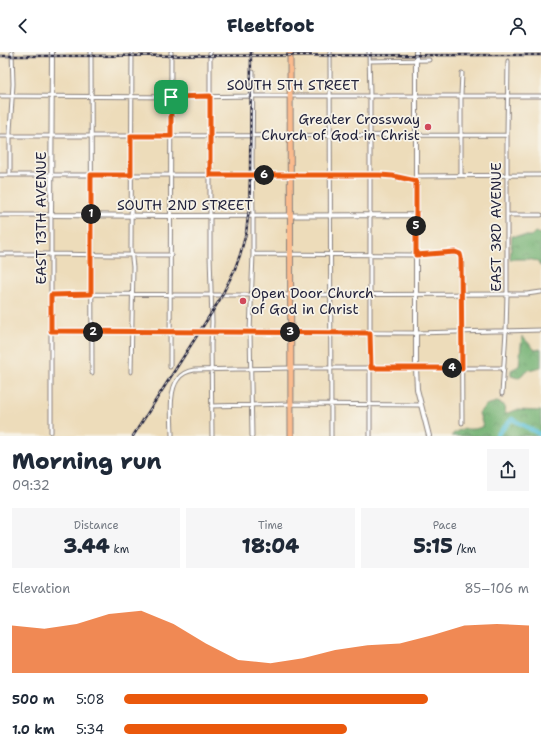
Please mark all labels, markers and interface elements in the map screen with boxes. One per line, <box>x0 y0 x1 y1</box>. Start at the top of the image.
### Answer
text: Fleetfoot <box>227 14 314 38</box>
icon: back <box>12 15 34 37</box>
icon: person <box>507 15 529 37</box>
street label: SOUTH 5TH STREET <box>227 76 360 94</box>
pin <box>154 80 188 114</box>
icon: arrive <box>160 86 182 108</box>
place label: Greater Crossway Church of God in Christ <box>261 110 420 144</box>
marker: Greater Crossway Church of God in Christ <box>423 122 433 132</box>
street label: EAST 13TH AVENUE <box>32 151 50 285</box>
street label: EAST 3RD AVENUE <box>487 162 505 292</box>
pin: 6 <box>254 165 274 185</box>
text: 6 <box>260 167 268 182</box>
street label: SOUTH 2ND STREET <box>117 196 253 214</box>
pin: 1 <box>81 204 101 224</box>
text: 1 <box>88 206 94 221</box>
pin: 5 <box>406 216 426 236</box>
text: 5 <box>413 218 419 233</box>
place label: Open Door Church of God in Christ <box>251 284 374 318</box>
marker: Open Door Church of God in Christ <box>238 296 248 306</box>
pin: 2 <box>83 322 103 342</box>
pin: 3 <box>280 322 300 342</box>
text: 2 <box>89 324 97 339</box>
text: 3 <box>286 324 294 339</box>
pin: 4 <box>442 358 462 378</box>
text: 4 <box>448 360 456 375</box>
text: Morning run <box>12 447 162 476</box>
button: share <box>487 449 529 491</box>
text: 09:32 <box>12 477 50 494</box>
text: Distance <box>74 518 119 533</box>
text: Time <box>258 518 283 533</box>
text: Pace <box>433 518 457 533</box>
text: 3.44 <box>63 533 110 559</box>
text: 18:04 <box>242 533 299 559</box>
text: 5:15 <box>413 533 453 559</box>
text: km <box>110 542 129 557</box>
text: /km <box>453 542 476 557</box>
text: Elevation <box>12 580 70 597</box>
text: 85–106 m <box>464 580 529 597</box>
text: 500 m <box>12 691 55 708</box>
text: 5:08 <box>76 691 105 708</box>
text: 1.0 km <box>12 721 54 738</box>
text: 5:34 <box>76 721 104 738</box>

